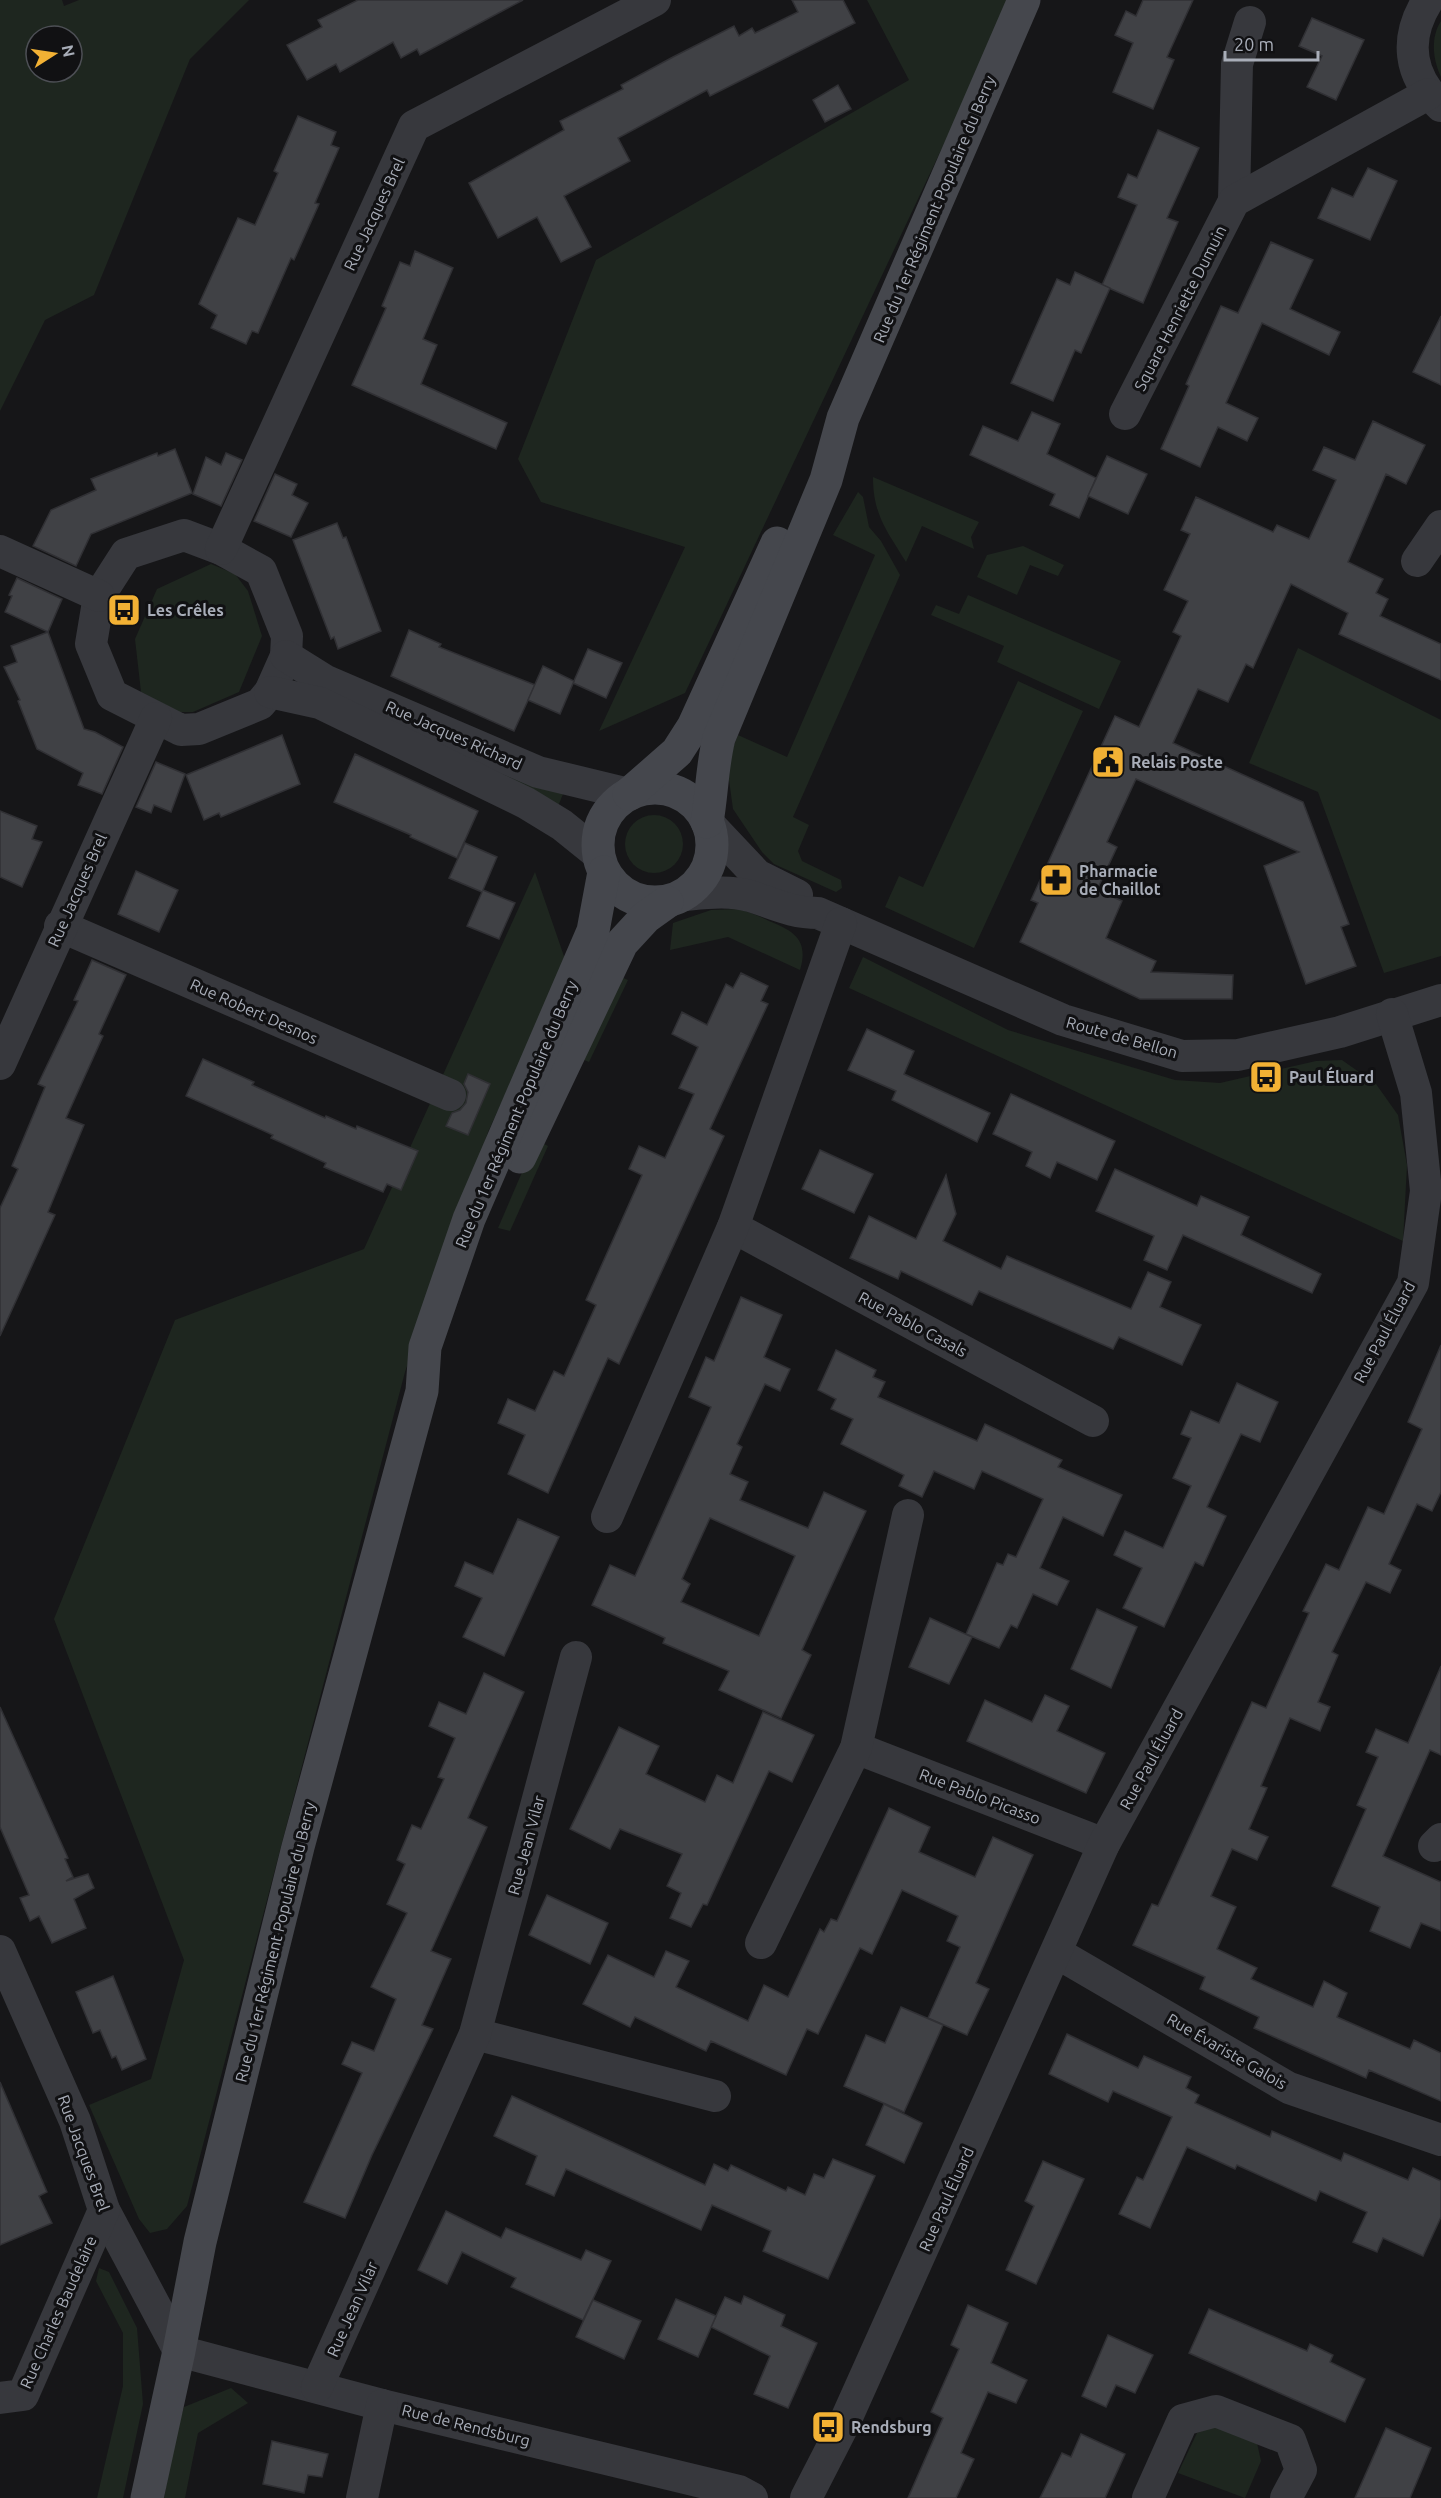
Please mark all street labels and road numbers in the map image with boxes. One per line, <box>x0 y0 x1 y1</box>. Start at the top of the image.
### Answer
street label: Rue du 1er Régiment Populaire du Berry <box>869 72 999 345</box>
street label: Rue Jacques Brel <box>340 155 408 273</box>
street label: Square Henriette Dumuin <box>1130 222 1230 394</box>
street label: Rue Jacques Richard <box>383 697 525 773</box>
street label: Rue Jacques Brel <box>44 830 110 950</box>
street label: Rue Robert Desnos <box>187 975 321 1047</box>
street label: Rue du 1er Régiment Populaire du Berry <box>451 977 581 1250</box>
street label: Route de Bellon <box>1064 1013 1180 1061</box>
street label: Rue Paul Éluard <box>1348 1277 1418 1386</box>
street label: Rue Pablo Casals <box>856 1288 970 1360</box>
street label: Rue Paul Éluard <box>1114 1705 1186 1812</box>
street label: Rue Pablo Picasso <box>917 1765 1043 1827</box>
street label: Rue Jean Vilar <box>504 1793 548 1897</box>
street label: Rue du 1er Régiment Populaire du Berry <box>231 1800 319 2084</box>
street label: Rue Évariste Galois <box>1164 2008 1291 2093</box>
street label: Rue Jacques Brel <box>55 2092 113 2214</box>
street label: Rue Paul Éluard <box>913 2143 977 2254</box>
street label: Rue Charles Baudelaire <box>16 2233 100 2391</box>
street label: Rue Jean Vilar <box>323 2259 381 2359</box>
street label: Rue de Rendsburg <box>400 2400 532 2450</box>

